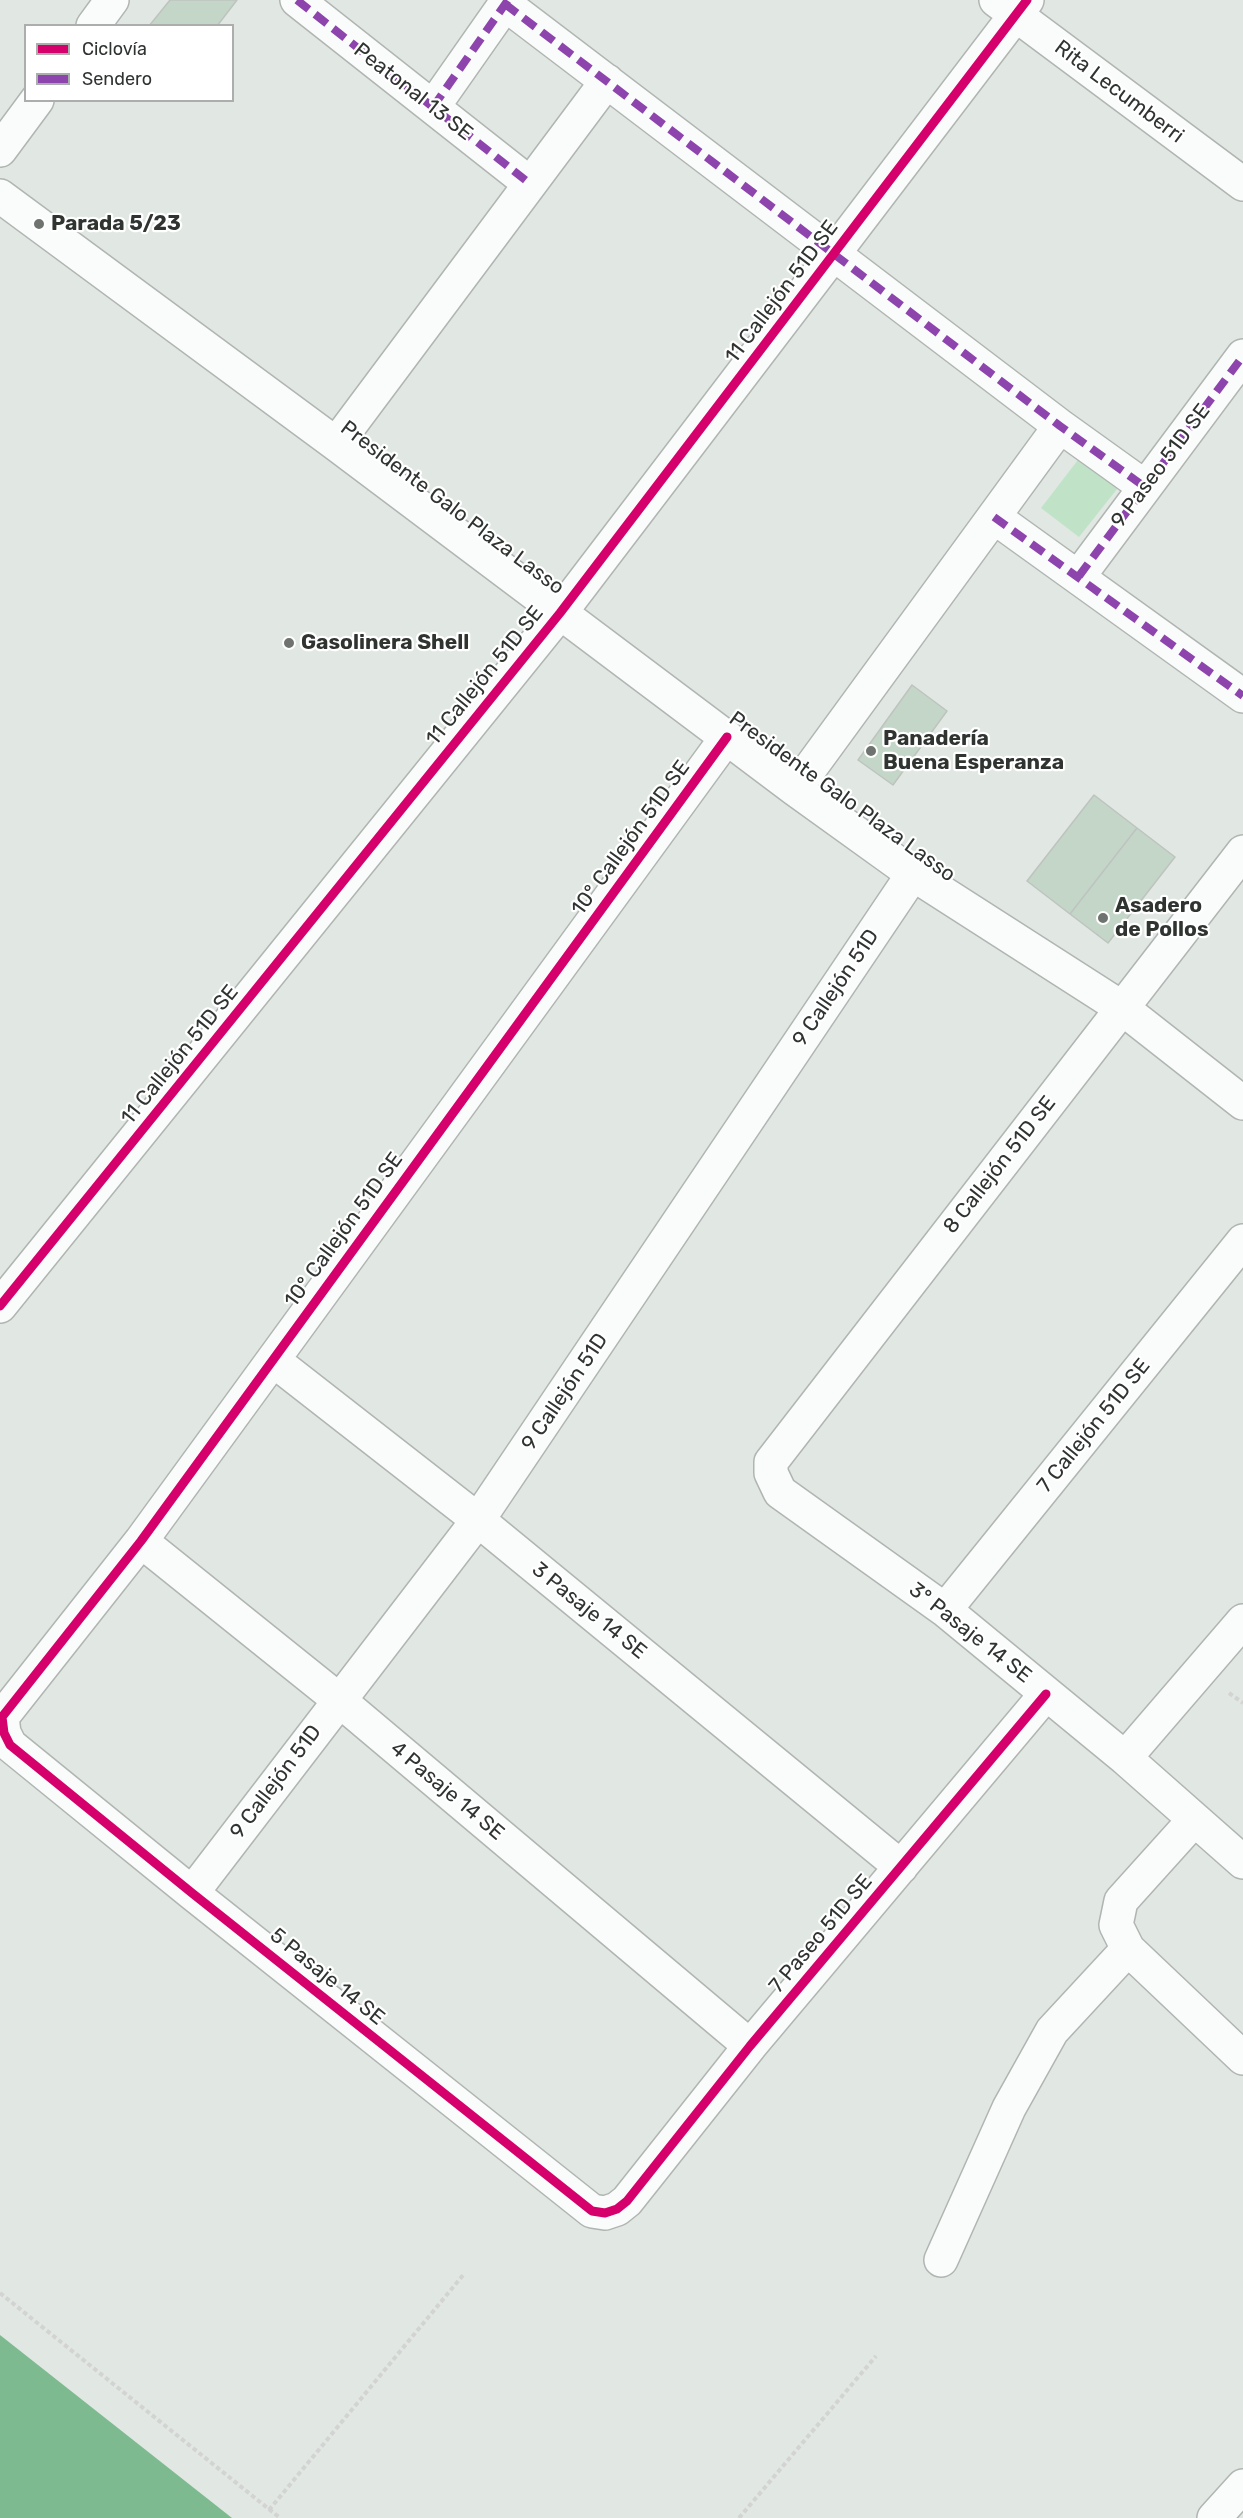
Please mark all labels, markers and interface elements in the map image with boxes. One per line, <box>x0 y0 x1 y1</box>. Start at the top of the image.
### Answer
legend <box>24 24 234 102</box>
street label: Rita Lecumberri <box>1049 35 1189 149</box>
text: Ciclovía <box>82 38 147 60</box>
street label: Peatonal 13 SE <box>349 38 477 146</box>
text: Sendero <box>82 68 152 90</box>
place label: Parada 5/23 <box>51 211 181 237</box>
street label: 11 Callejón 51D SE <box>720 216 844 368</box>
marker: Parada 5/23 <box>32 217 46 231</box>
street label: 9 Paseo 51D SE <box>1106 399 1216 533</box>
street label: Presidente Galo Plaza Lasso <box>335 416 569 600</box>
street label: 11 Callejón 51D SE <box>421 601 549 751</box>
place label: Gasolinera Shell <box>301 630 469 656</box>
marker: Gasolinera Shell <box>282 636 296 650</box>
street label: Presidente Galo Plaza Lasso <box>724 706 960 888</box>
place label: Panadería Buena Esperanza <box>883 726 1064 776</box>
marker: Panadería Buena Esperanza <box>864 744 878 758</box>
street label: 10° Callejón 51D SE <box>566 756 696 920</box>
place label: Asadero de Pollos <box>1115 893 1209 943</box>
marker: Asadero de Pollos <box>1096 911 1110 925</box>
street label: 9 Callejón 51D <box>788 925 884 1051</box>
street label: 11 Callejón 51D SE <box>116 980 244 1130</box>
street label: 8 Callejón 51D SE <box>938 1091 1062 1239</box>
street label: 10° Callejón 51D SE <box>279 1148 409 1312</box>
street label: 9 Callejón 51D <box>517 1329 613 1455</box>
street label: 7 Callejón 51D SE <box>1032 1354 1156 1498</box>
street label: 3 Pasaje 14 SE <box>527 1557 651 1665</box>
street label: 3° Pasaje 14 SE <box>904 1577 1036 1689</box>
street label: 9 Callejón 51D <box>225 1720 327 1844</box>
street label: 4 Pasaje 14 SE <box>385 1736 509 1846</box>
street label: 7 Paseo 51D SE <box>764 1870 878 1998</box>
street label: 5 Pasaje 14 SE <box>265 1923 389 2031</box>

